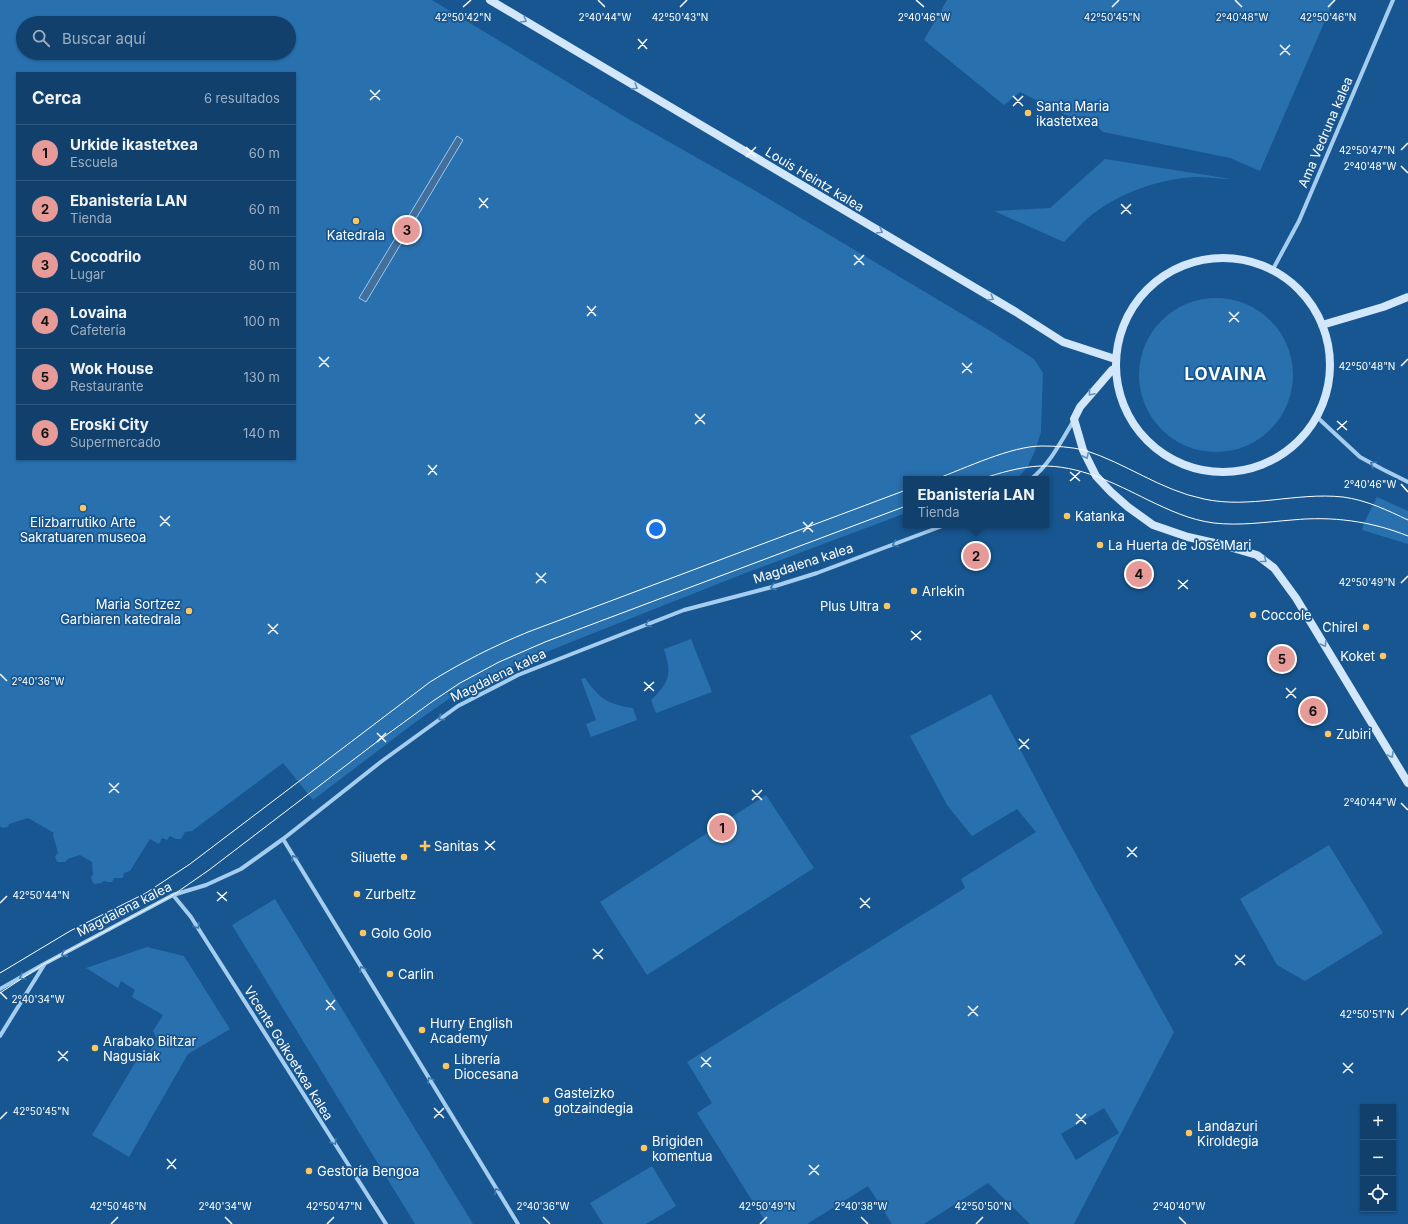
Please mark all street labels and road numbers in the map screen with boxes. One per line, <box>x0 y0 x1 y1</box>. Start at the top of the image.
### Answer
street label: Ama Vedruna kalea <box>1294 74 1356 190</box>
street label: Louis Heintz kalea <box>763 143 867 215</box>
street label: Magdalena kalea <box>751 539 855 587</box>
street label: Magdalena kalea <box>448 645 548 705</box>
street label: Magdalena kalea <box>74 878 174 940</box>
street label: Vicente Goikoetxea kalea <box>241 983 337 1123</box>

